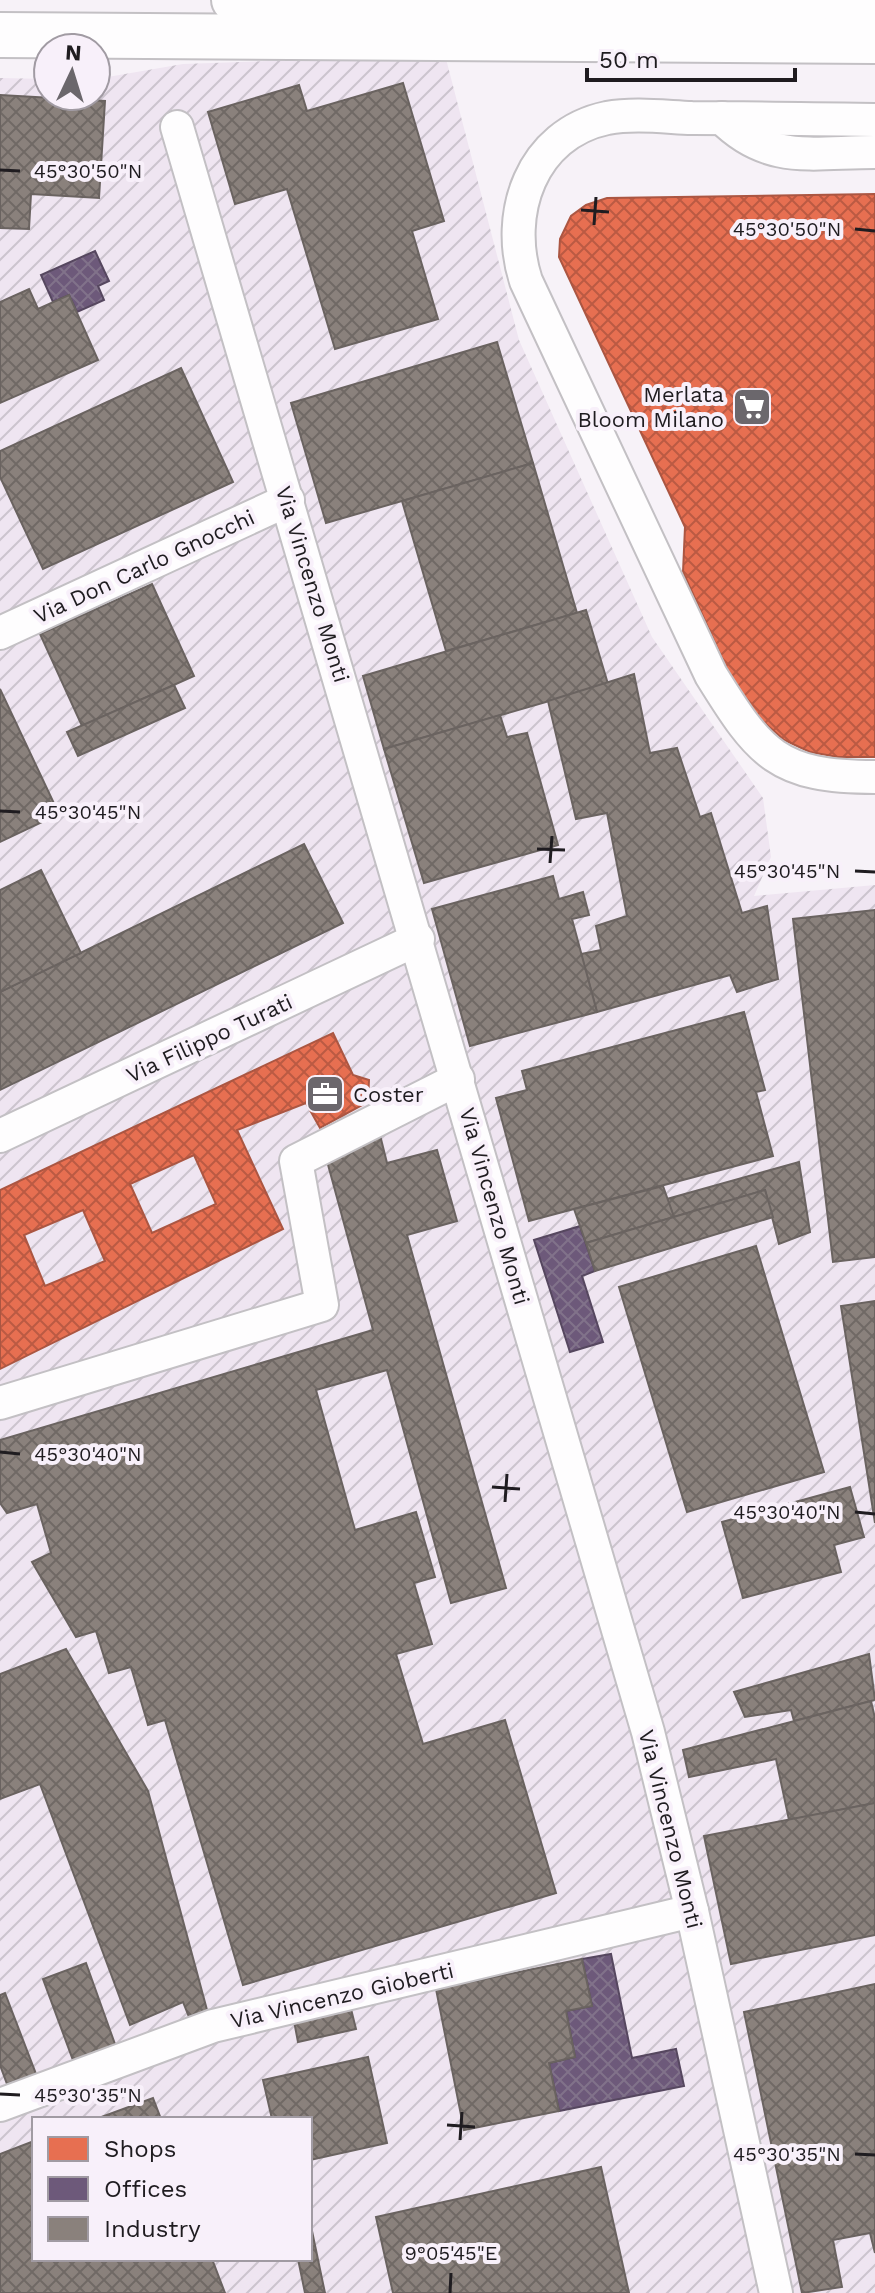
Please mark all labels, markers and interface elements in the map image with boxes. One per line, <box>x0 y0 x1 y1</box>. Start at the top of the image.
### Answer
north arrow <box>32 32 112 112</box>
scale bar <box>587 32 795 82</box>
text: N <box>64 40 82 66</box>
text: 50 m <box>599 46 659 74</box>
text: 45°30'50"N <box>34 159 142 183</box>
text: 45°30'50"N <box>733 217 841 241</box>
place label: Merlata Bloom Milano <box>577 382 724 432</box>
supermarket icon: Merlata Bloom Milano <box>731 386 773 428</box>
street label: Via Vincenzo Monti <box>271 483 354 685</box>
street label: Via Don Carlo Gnocchi <box>30 504 259 629</box>
text: 45°30'45"N <box>35 800 141 824</box>
text: 45°30'45"N <box>734 859 840 883</box>
street label: Via Filippo Turati <box>122 989 296 1088</box>
office icon: Coster <box>304 1073 346 1115</box>
place label: Coster <box>353 1082 424 1107</box>
street label: Via Vincenzo Monti <box>454 1105 535 1308</box>
text: 45°30'40"N <box>34 1442 142 1466</box>
text: 45°30'40"N <box>733 1500 841 1524</box>
street label: Via Vincenzo Monti <box>634 1727 707 1931</box>
street label: Via Vincenzo Gioberti <box>228 1958 456 2033</box>
text: 45°30'35"N <box>34 2083 142 2107</box>
legend <box>32 2117 312 2261</box>
text: Shops <box>104 2135 176 2163</box>
text: 45°30'35"N <box>733 2142 841 2166</box>
text: Offices <box>104 2175 187 2203</box>
text: Industry <box>104 2215 201 2243</box>
text: 9°05'45"E <box>404 2241 498 2265</box>

